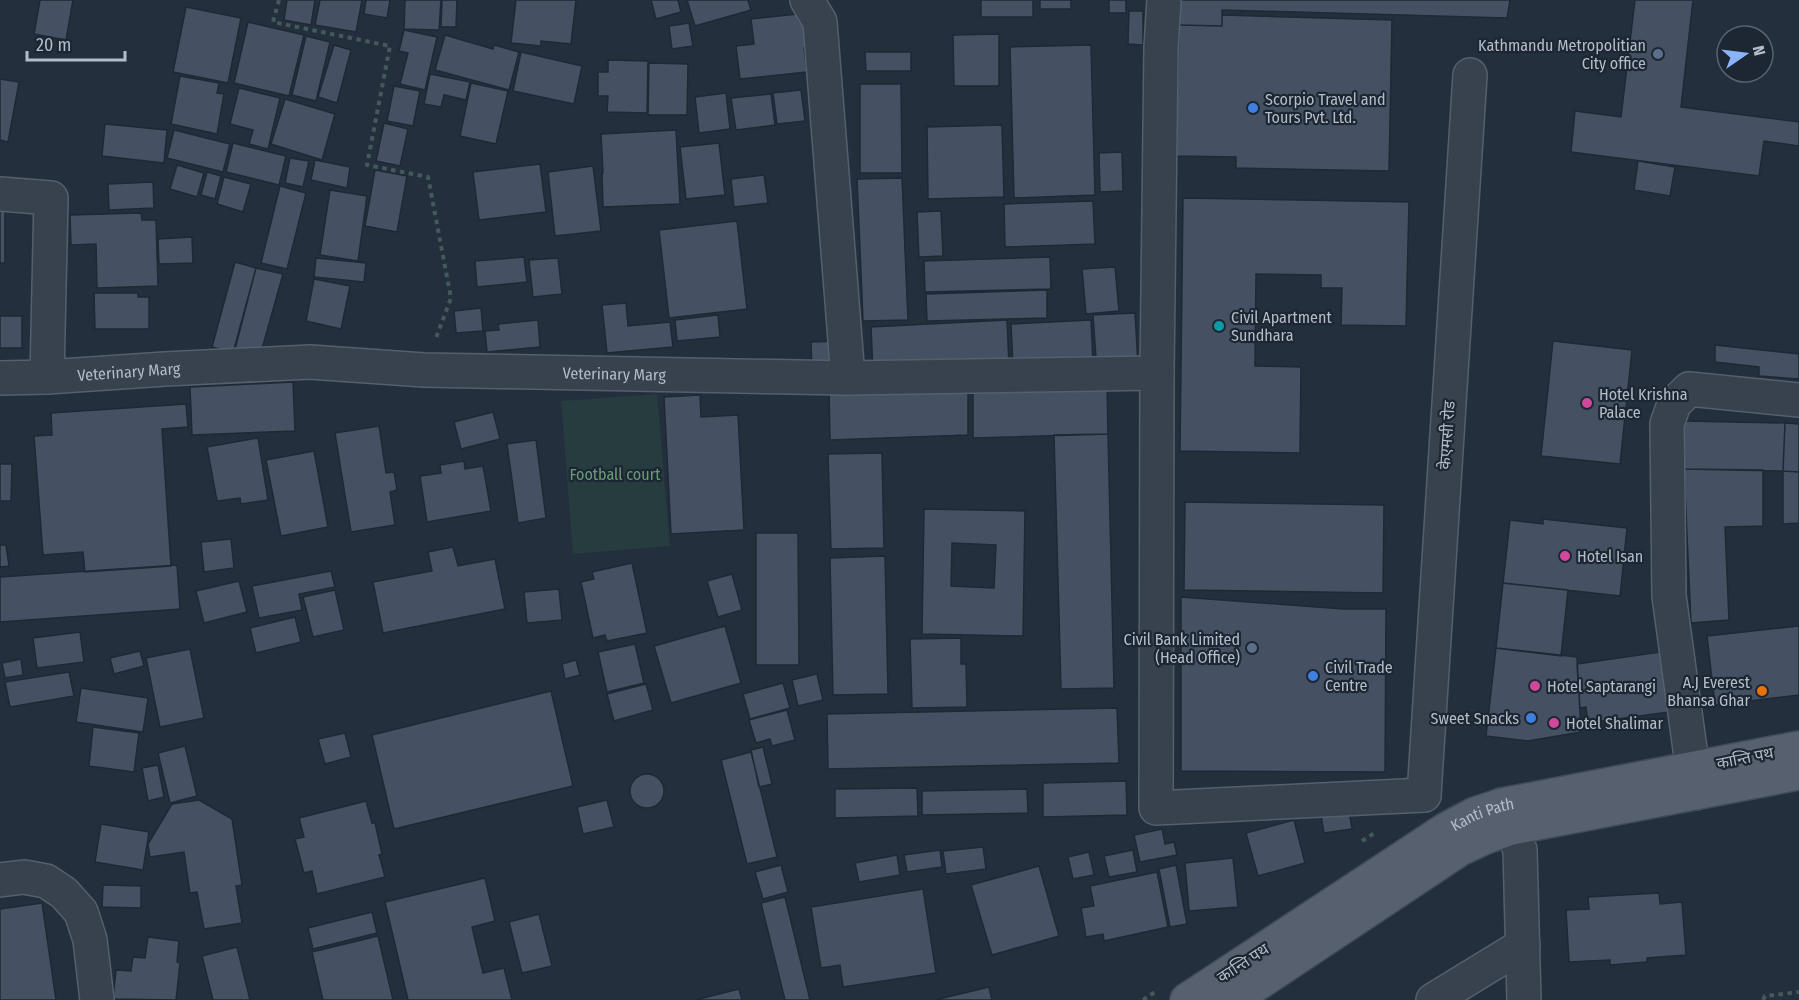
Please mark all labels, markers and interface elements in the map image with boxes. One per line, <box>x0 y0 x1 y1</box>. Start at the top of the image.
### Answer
scale bar <box>27 24 124 62</box>
north arrow <box>1715 24 1775 84</box>
text: 20 m <box>36 34 71 56</box>
place label: Kathmandu Metropolitian City office <box>1478 36 1646 73</box>
text: N <box>1749 44 1769 57</box>
marker: Kathmandu Metropolitian City office <box>1651 47 1665 61</box>
place label: Scorpio Travel and Tours Pvt. Ltd. <box>1265 90 1386 127</box>
marker: Scorpio Travel and Tours Pvt. Ltd. <box>1246 101 1260 115</box>
place label: Civil Apartment Sundhara <box>1231 308 1332 345</box>
marker: Civil Apartment Sundhara <box>1212 319 1226 333</box>
street label: Veterinary Marg <box>77 359 181 384</box>
street label: Veterinary Marg <box>563 363 666 384</box>
place label: Hotel Krishna Palace <box>1599 385 1688 422</box>
marker: Hotel Krishna Palace <box>1580 396 1594 410</box>
street label: केएमसी रोड <box>1435 400 1459 470</box>
park label: Football court <box>570 465 661 484</box>
place label: Hotel Isan <box>1577 547 1643 566</box>
marker: Hotel Isan <box>1558 549 1572 563</box>
place label: Civil Bank Limited (Head Office) <box>1124 630 1240 667</box>
marker: Civil Bank Limited (Head Office) <box>1245 641 1259 655</box>
place label: Civil Trade Centre <box>1325 658 1393 695</box>
marker: Civil Trade Centre <box>1306 669 1320 683</box>
place label: A.J Everest Bhansa Ghar <box>1667 673 1751 710</box>
place label: Hotel Saptarangi <box>1547 677 1656 696</box>
marker: Hotel Saptarangi <box>1528 679 1542 693</box>
marker: A.J Everest Bhansa Ghar <box>1755 684 1769 698</box>
place label: Sweet Snacks <box>1431 709 1519 728</box>
marker: Sweet Snacks <box>1524 711 1538 725</box>
place label: Hotel Shalimar <box>1566 714 1663 733</box>
marker: Hotel Shalimar <box>1547 716 1561 730</box>
street label: कान्ति पथ <box>1715 743 1776 773</box>
street label: Kanti Path <box>1447 793 1516 835</box>
street label: कान्ति पथ <box>1214 939 1273 987</box>

